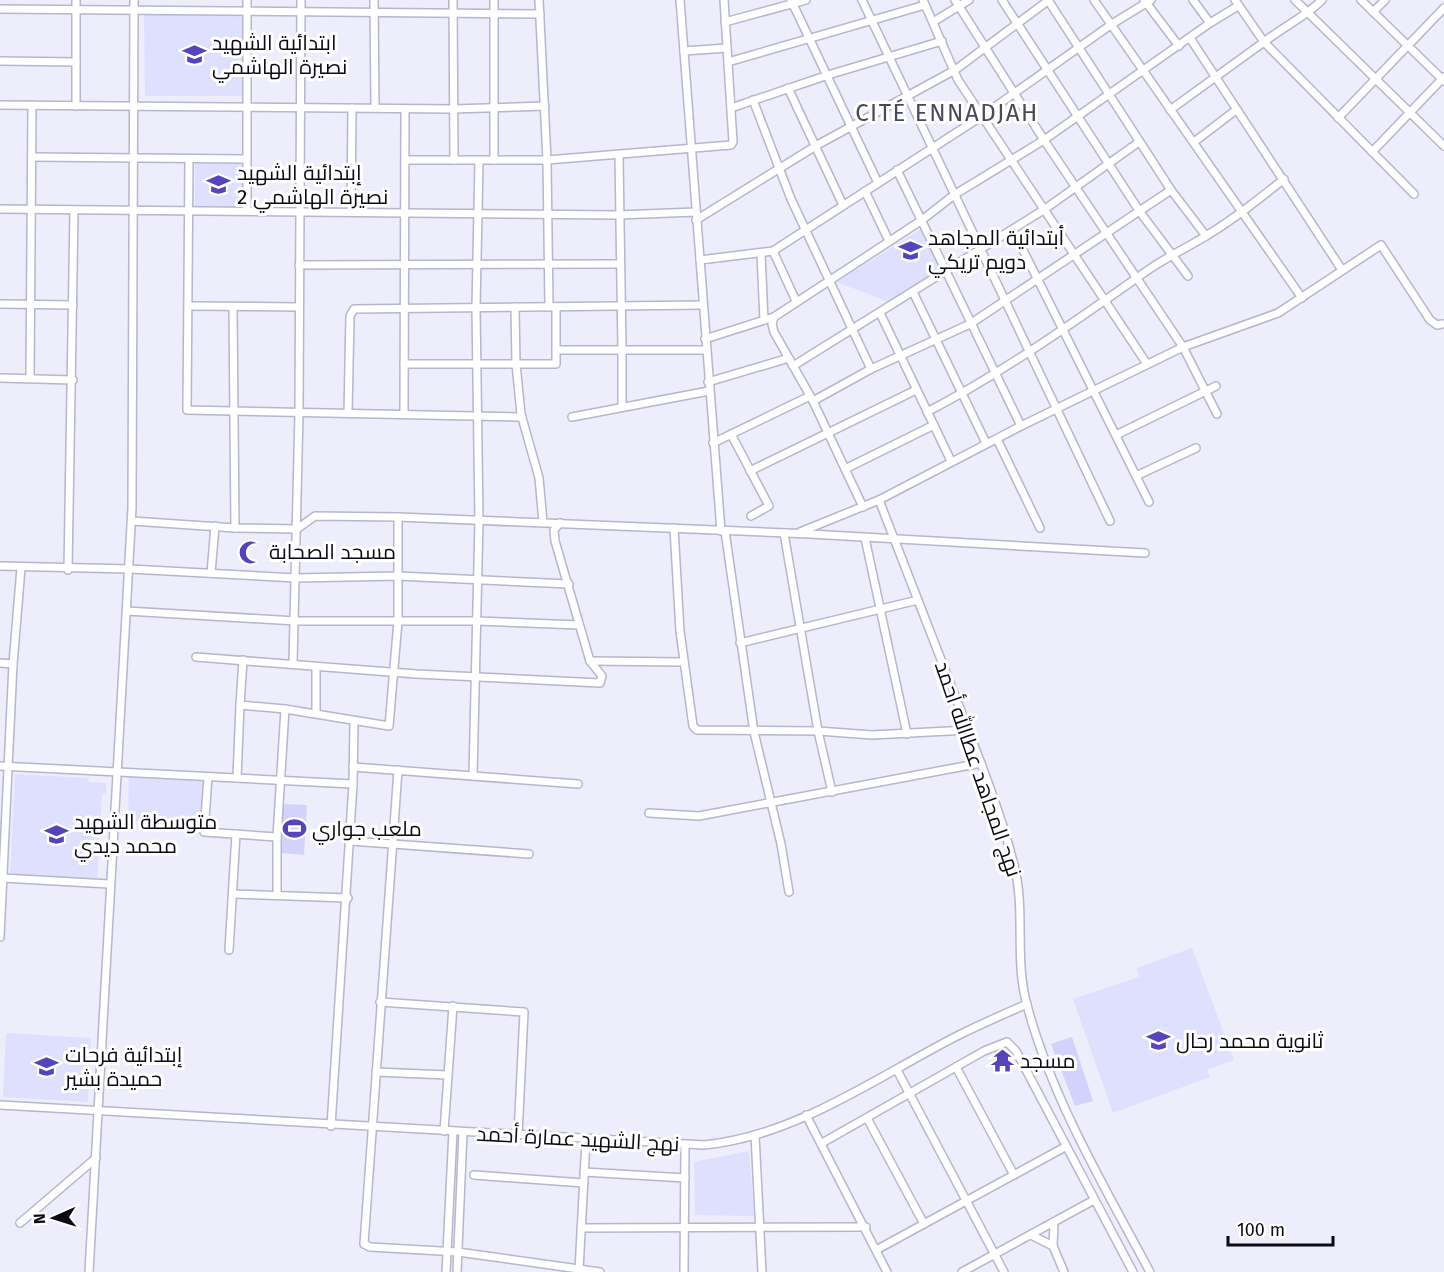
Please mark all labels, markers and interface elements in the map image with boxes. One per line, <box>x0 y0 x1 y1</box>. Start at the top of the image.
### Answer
place label: ابتدائية الشهيد نصيرة الهاشمي <box>212 30 347 83</box>
school or university icon: ابتدائية الشهيد نصيرة الهاشمي <box>181 42 207 68</box>
district label: CITÉ ENNADJAH <box>855 98 1039 127</box>
place label: إبتدائية الشهيد نصيرة الهاشمي 2 <box>237 160 388 213</box>
school or university icon: إبتدائية الشهيد نصيرة الهاشمي 2 <box>206 172 232 198</box>
place label: أبتدائية المجاهد دويم تريكي <box>928 225 1064 278</box>
school or university icon: أبتدائية المجاهد دويم تريكي <box>897 237 923 263</box>
mosque icon: مسجد الصحابة <box>238 539 264 565</box>
place label: مسجد الصحابة <box>269 539 396 565</box>
street label: نهج المجاهد عطاالله أحمد <box>928 657 1028 881</box>
place label: متوسطة الشهيد محمد ديدي <box>74 809 217 862</box>
sports icon: ملعب جواري <box>281 816 307 842</box>
place label: ملعب جواري <box>312 816 422 845</box>
school or university icon: متوسطة الشهيد محمد ديدي <box>43 821 69 847</box>
school or university icon: ثانوية محمد رحال <box>1145 1028 1171 1054</box>
place label: ثانوية محمد رحال <box>1176 1028 1324 1054</box>
place label: إبتدائية فرحات حميدة بشير <box>64 1042 182 1092</box>
temple icon: مسجد <box>989 1048 1015 1074</box>
place label: مسجد <box>1020 1048 1075 1074</box>
school or university icon: إبتدائية فرحات حميدة بشير <box>34 1054 60 1080</box>
street label: نهج الشهيد عمارة أحمد <box>476 1121 680 1158</box>
north arrow <box>24 1188 84 1248</box>
scale bar <box>1228 1209 1333 1247</box>
text: N <box>30 1213 49 1225</box>
text: 100 m <box>1237 1219 1285 1241</box>

